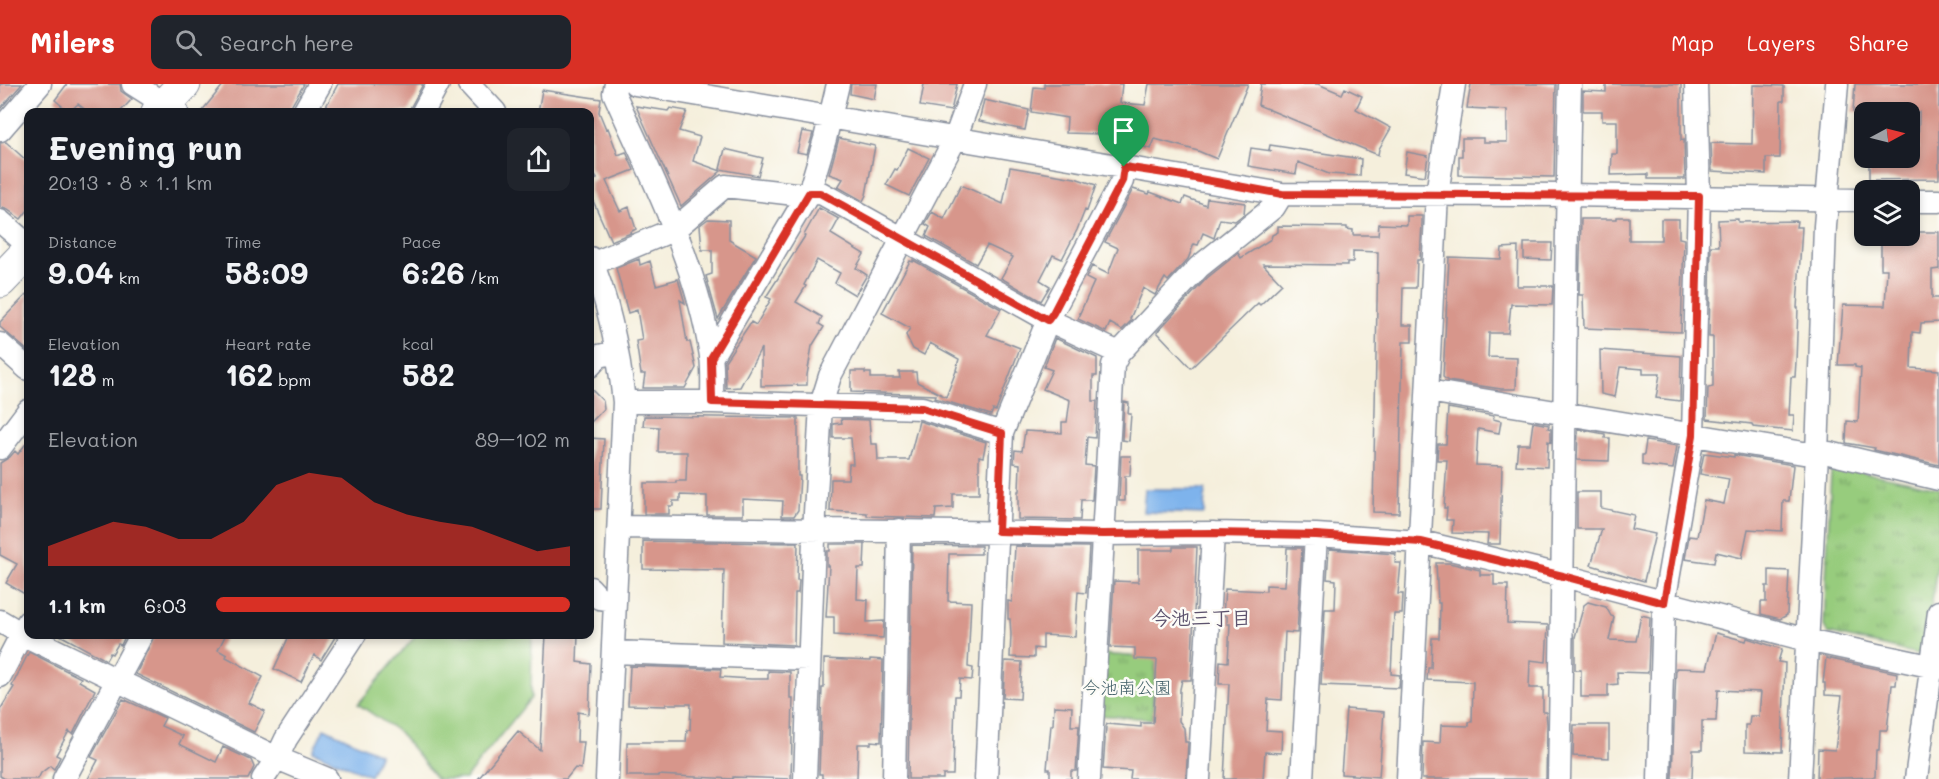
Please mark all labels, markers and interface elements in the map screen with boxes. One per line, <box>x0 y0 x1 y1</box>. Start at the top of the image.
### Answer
search box <box>151 15 571 69</box>
text: Milers <box>30 24 115 60</box>
icon: search <box>172 26 205 59</box>
text: Search here <box>220 28 354 57</box>
text: Map <box>1671 29 1714 56</box>
text: Layers <box>1747 29 1816 56</box>
text: Share <box>1849 29 1909 56</box>
north arrow <box>1854 102 1920 168</box>
map controls <box>1854 102 1920 246</box>
pin <box>1098 105 1149 167</box>
icon: arrive <box>1107 114 1140 147</box>
text: Evening run <box>48 125 242 168</box>
button: share <box>507 128 570 191</box>
text: 20:13 · 8 × 1.1 km <box>48 169 212 195</box>
button: layers <box>1854 180 1920 246</box>
text: Distance <box>48 231 117 252</box>
text: Time <box>225 231 261 252</box>
text: Pace <box>402 231 441 252</box>
text: 9.04 <box>48 252 114 292</box>
text: 58:09 <box>225 252 308 292</box>
text: 6:26 <box>402 252 465 292</box>
text: km <box>114 267 140 288</box>
text: /km <box>465 267 499 288</box>
text: Elevation <box>48 333 120 354</box>
text: Heart rate <box>225 333 311 354</box>
text: kcal <box>402 333 434 354</box>
text: 128 <box>48 354 97 394</box>
text: 162 <box>225 354 273 394</box>
text: 582 <box>402 354 455 394</box>
text: m <box>97 369 115 390</box>
text: bpm <box>273 369 311 390</box>
text: Elevation <box>48 426 138 452</box>
text: 89–102 m <box>475 426 570 452</box>
text: 1.1 km <box>48 592 106 618</box>
text: 6:03 <box>144 592 186 618</box>
district label: 今池三丁目 <box>1151 604 1251 630</box>
park label: 今池南公園 <box>1082 675 1172 699</box>

